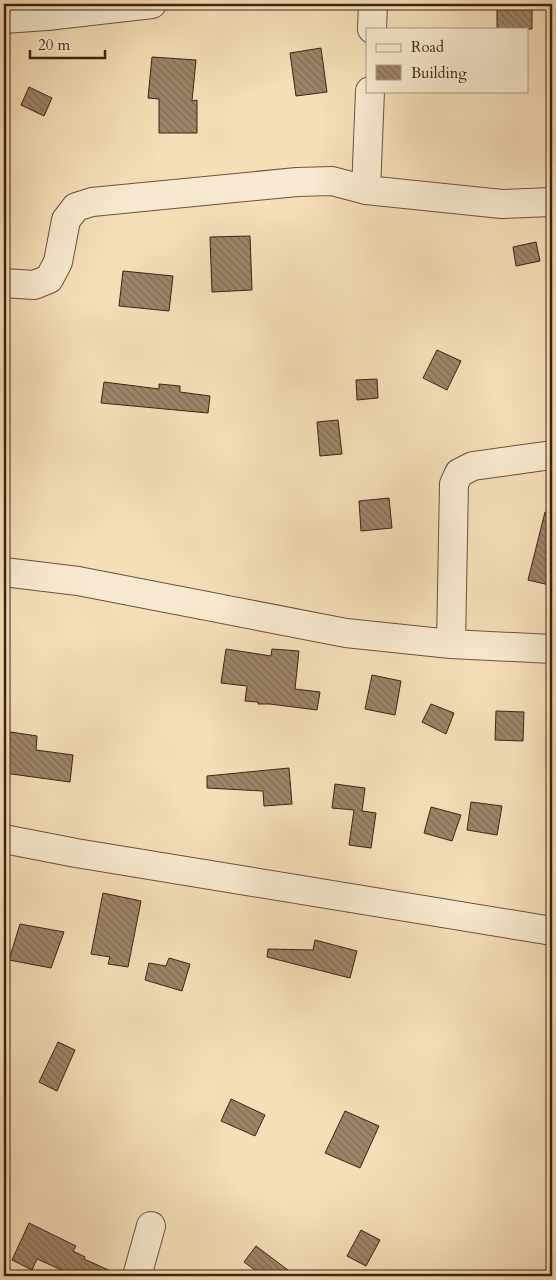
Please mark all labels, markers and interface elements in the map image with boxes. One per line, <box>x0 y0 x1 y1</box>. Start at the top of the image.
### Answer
scale bar <box>30 28 105 60</box>
legend <box>366 28 528 92</box>
text: 20 m <box>38 35 70 55</box>
text: Road <box>411 37 444 57</box>
text: Building <box>411 63 467 83</box>

